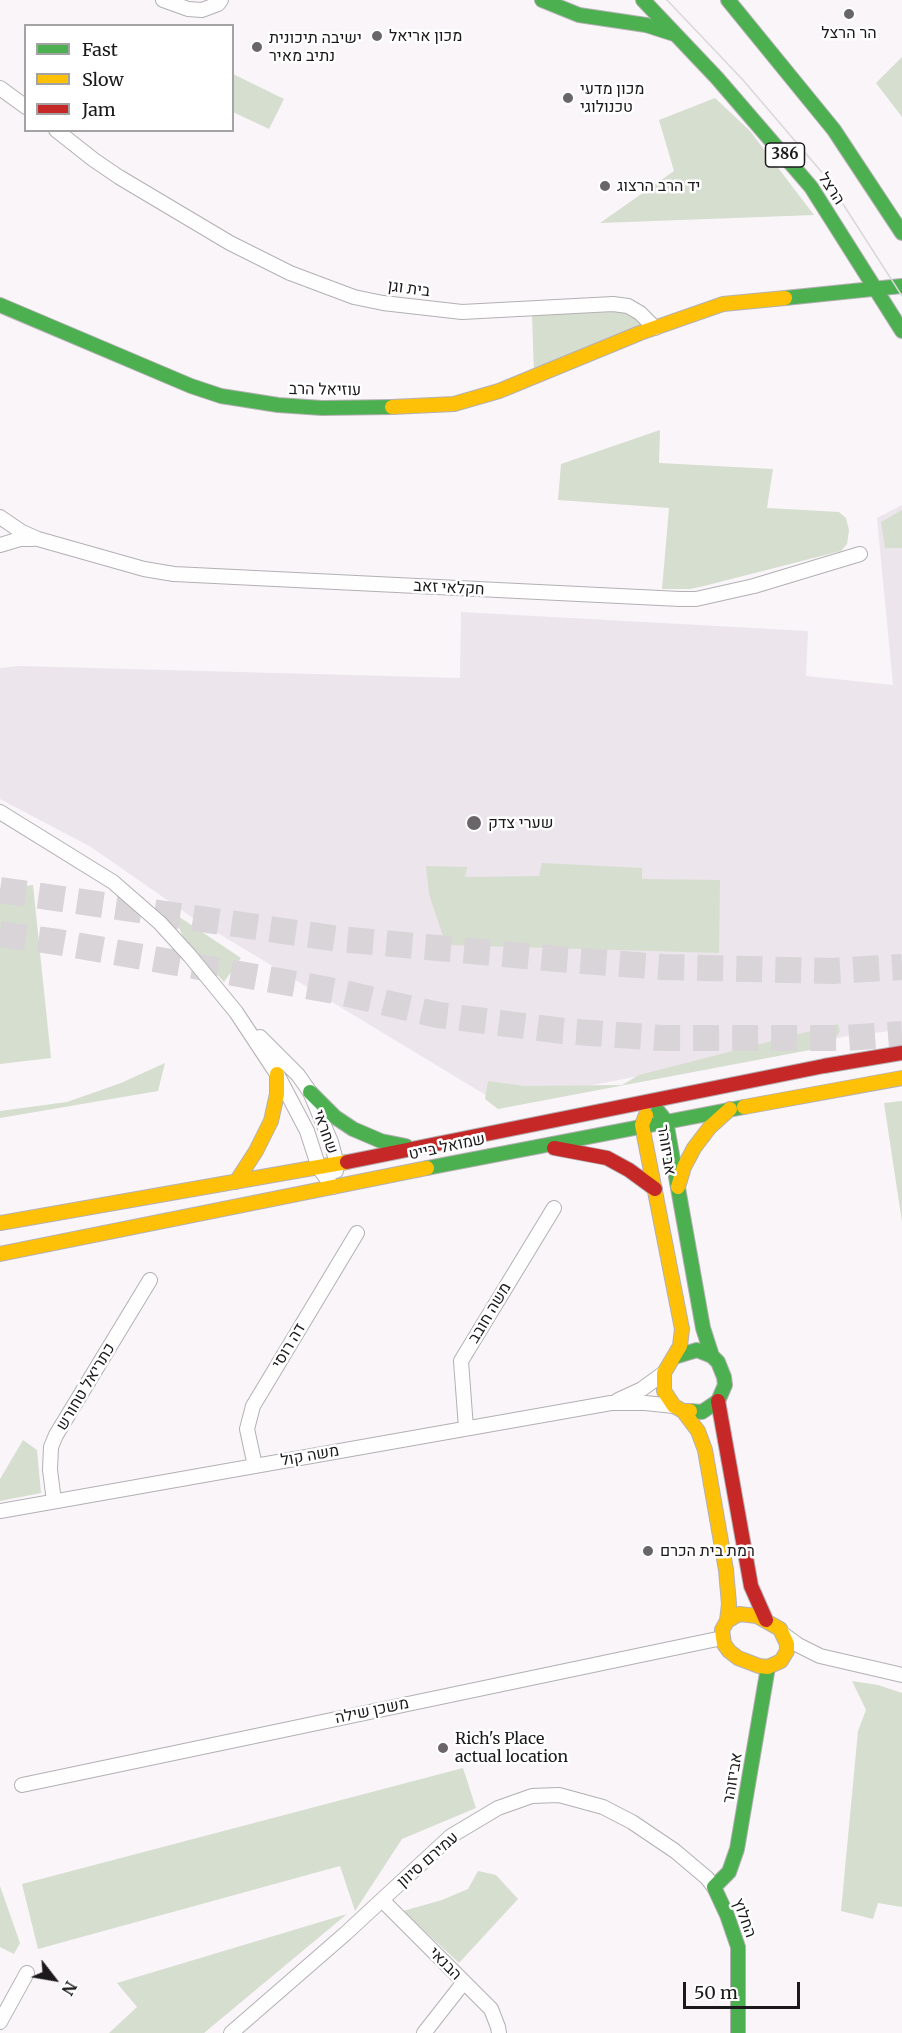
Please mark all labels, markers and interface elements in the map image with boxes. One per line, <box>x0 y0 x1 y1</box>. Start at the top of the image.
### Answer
marker: הר הרצל <box>842 7 856 21</box>
place label: הר הרצל <box>821 23 877 43</box>
legend <box>24 24 234 132</box>
place label: מכון אריאל <box>389 26 462 46</box>
place label: ישיבה תיכונית נתיב מאיר <box>269 28 362 66</box>
marker: מכון אריאל <box>370 29 384 43</box>
text: Fast <box>82 38 118 61</box>
marker: ישיבה תיכונית נתיב מאיר <box>250 40 264 54</box>
text: Slow <box>82 68 124 91</box>
place label: מכון מדעי טכנולוגי <box>580 79 644 117</box>
marker: מכון מדעי טכנולוגי <box>561 91 575 105</box>
text: Jam <box>82 98 116 121</box>
road number: 386 <box>766 143 804 167</box>
street label: הרצל <box>813 169 849 209</box>
place label: יד הרב הרצוג <box>617 176 700 196</box>
marker: יד הרב הרצוג <box>598 179 612 193</box>
street label: בית וגן <box>387 277 431 301</box>
street label: עוזיאל הרב <box>289 380 361 400</box>
street label: חקלאי זאב <box>413 577 485 599</box>
place label: שערי צדק <box>488 813 553 833</box>
marker: שערי צדק <box>465 814 483 832</box>
street label: שחראי <box>308 1107 342 1157</box>
street label: אביזוהר <box>653 1123 679 1177</box>
street label: שמואל בייט <box>407 1130 487 1164</box>
street label: משה חובב <box>464 1279 516 1347</box>
street label: דה רוסי <box>268 1320 310 1372</box>
street label: כתריאל טחורש <box>52 1340 120 1434</box>
street label: משה קול <box>279 1441 341 1471</box>
place label: רמת בית הכרם <box>660 1541 755 1561</box>
marker: רמת בית הכרם <box>641 1544 655 1558</box>
street label: משכן שילה <box>333 1694 411 1728</box>
place label: Rich's Place actual location <box>455 1729 568 1767</box>
marker: Rich's Place actual location <box>436 1741 450 1755</box>
street label: אביזוהר <box>719 1751 747 1805</box>
street label: עמירם סיוון <box>393 1828 463 1892</box>
street label: החלוץ <box>728 1896 760 1940</box>
street label: הבנאי <box>425 1944 465 1984</box>
north arrow <box>24 1949 84 2009</box>
scale bar <box>686 1970 803 2008</box>
text: N <box>58 1978 81 1999</box>
text: 50 m <box>694 1981 738 2004</box>

